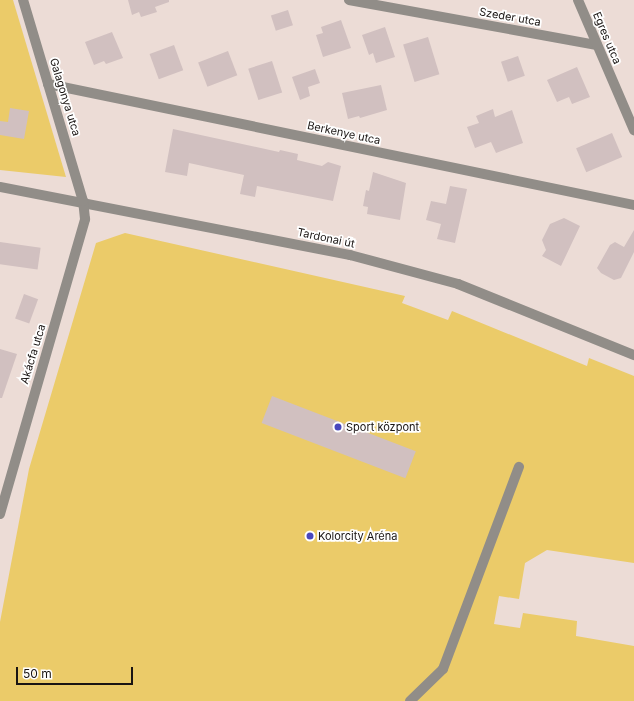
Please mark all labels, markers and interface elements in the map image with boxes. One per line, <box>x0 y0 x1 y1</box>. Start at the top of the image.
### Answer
street label: Szeder utca <box>478 5 542 29</box>
street label: Egres utca <box>590 10 624 66</box>
street label: Galagonya utca <box>47 56 83 138</box>
street label: Berkenye utca <box>306 119 382 147</box>
street label: Tardonai út <box>296 225 356 251</box>
street label: Akácfa utca <box>18 323 48 385</box>
place label: Sport központ <box>346 420 419 434</box>
marker: Sport központ <box>333 422 343 432</box>
place label: Kolorcity Aréna <box>318 529 397 543</box>
marker: Kolorcity Aréna <box>305 531 315 541</box>
scale bar <box>18 659 135 685</box>
text: 50 m <box>23 666 52 681</box>

